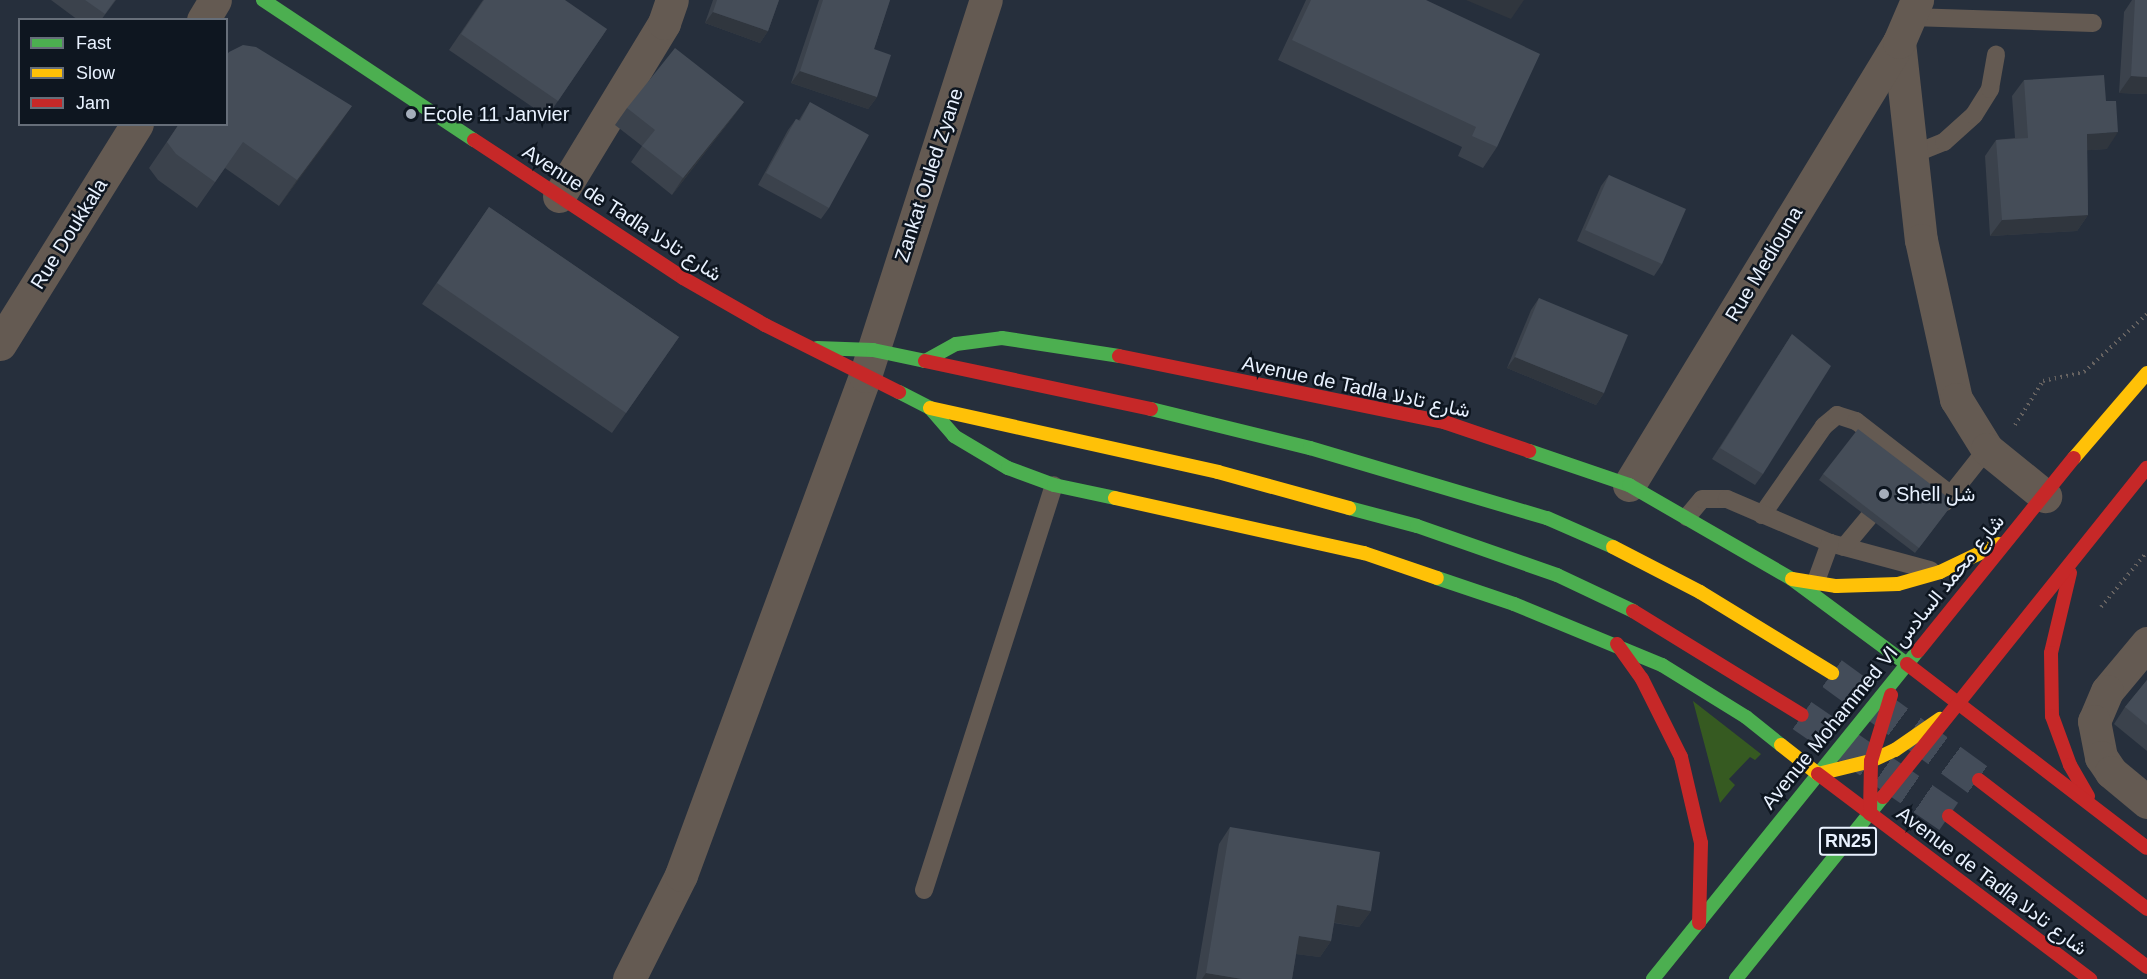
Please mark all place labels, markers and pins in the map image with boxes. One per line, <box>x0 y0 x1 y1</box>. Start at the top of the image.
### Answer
place label: Ecole 11 Janvier <box>423 102 569 126</box>
marker: Ecole 11 Janvier <box>404 107 418 121</box>
place label: Shell شل <box>1896 482 1975 506</box>
marker: Shell شل <box>1877 487 1891 501</box>

